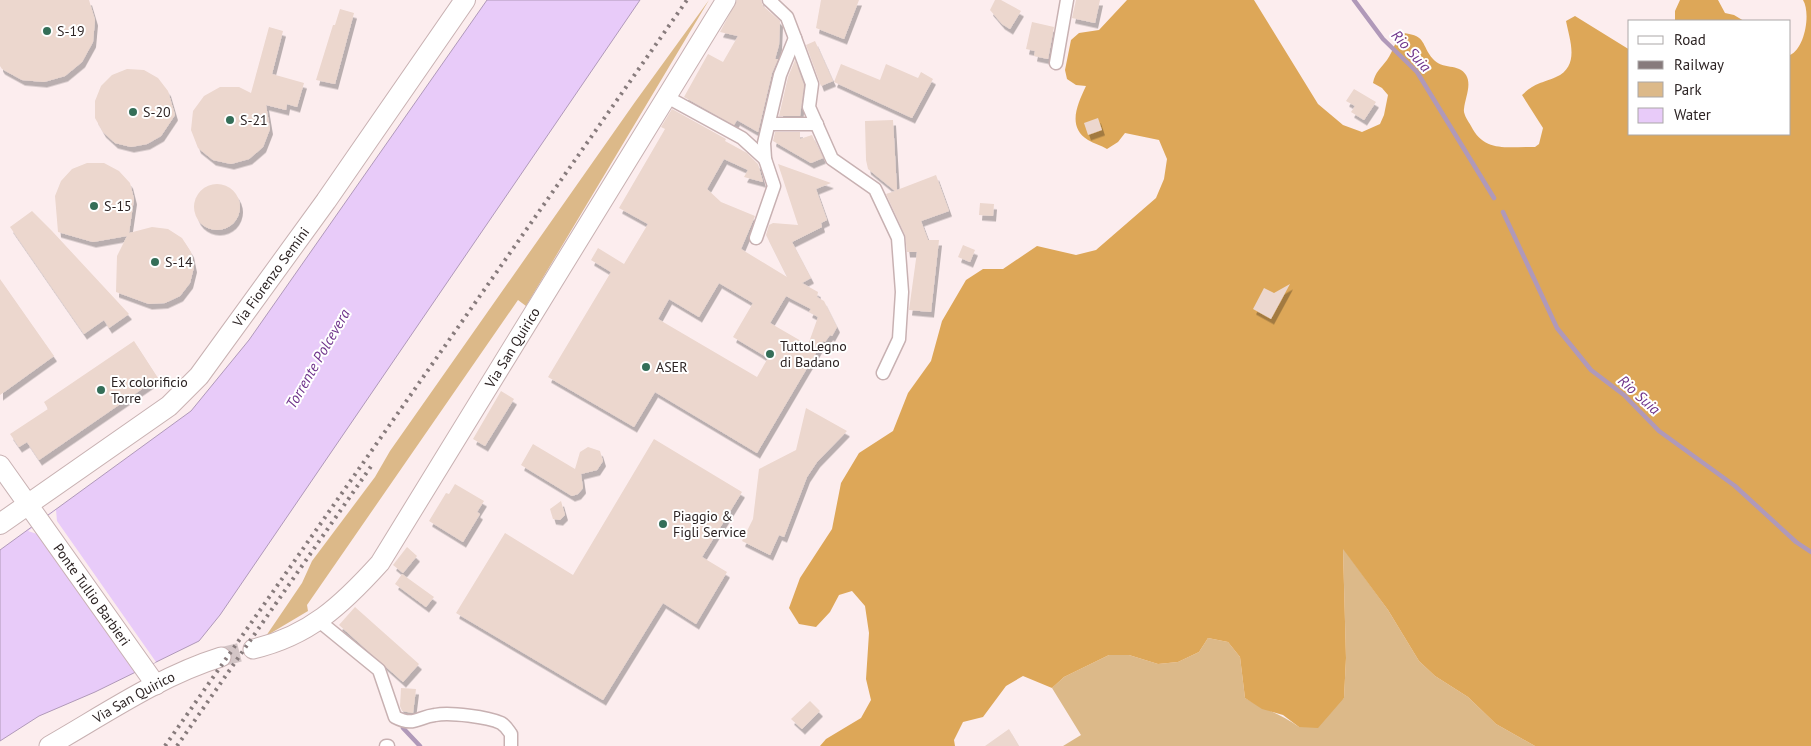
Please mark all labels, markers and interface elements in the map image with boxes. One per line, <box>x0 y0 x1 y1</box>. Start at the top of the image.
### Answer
legend <box>1628 20 1791 135</box>
place label: S-19 <box>57 22 85 40</box>
marker: S-19 <box>41 25 53 37</box>
water label: Rio Suia <box>1388 26 1436 76</box>
text: Road <box>1674 30 1706 49</box>
text: Railway <box>1674 55 1724 74</box>
text: Park <box>1674 80 1702 99</box>
place label: S-20 <box>143 103 171 121</box>
text: Water <box>1674 105 1711 124</box>
marker: S-20 <box>127 106 139 118</box>
place label: S-21 <box>240 111 268 129</box>
marker: S-21 <box>224 114 236 126</box>
place label: S-15 <box>104 197 132 215</box>
marker: S-15 <box>88 200 100 212</box>
street label: Via Fiorenzo Semini <box>228 223 313 331</box>
place label: S-14 <box>165 253 193 271</box>
marker: S-14 <box>149 256 161 268</box>
street label: Via San Quirico <box>480 304 544 392</box>
water label: Torrente Polcevera <box>281 305 354 412</box>
place label: TuttoLegno di Badano <box>780 337 847 371</box>
marker: TuttoLegno di Badano <box>764 348 776 360</box>
place label: ASER <box>656 358 687 376</box>
marker: ASER <box>640 361 652 373</box>
water label: Rio Suia <box>1614 371 1665 419</box>
place label: Ex colorificio Torre <box>111 373 188 407</box>
marker: Ex colorificio Torre <box>95 384 107 396</box>
place label: Piaggio & Figli Service <box>673 507 746 541</box>
marker: Piaggio & Figli Service <box>657 518 669 530</box>
street label: Ponte Tullio Barbieri <box>49 540 134 649</box>
street label: Via San Quirico <box>89 667 178 728</box>

